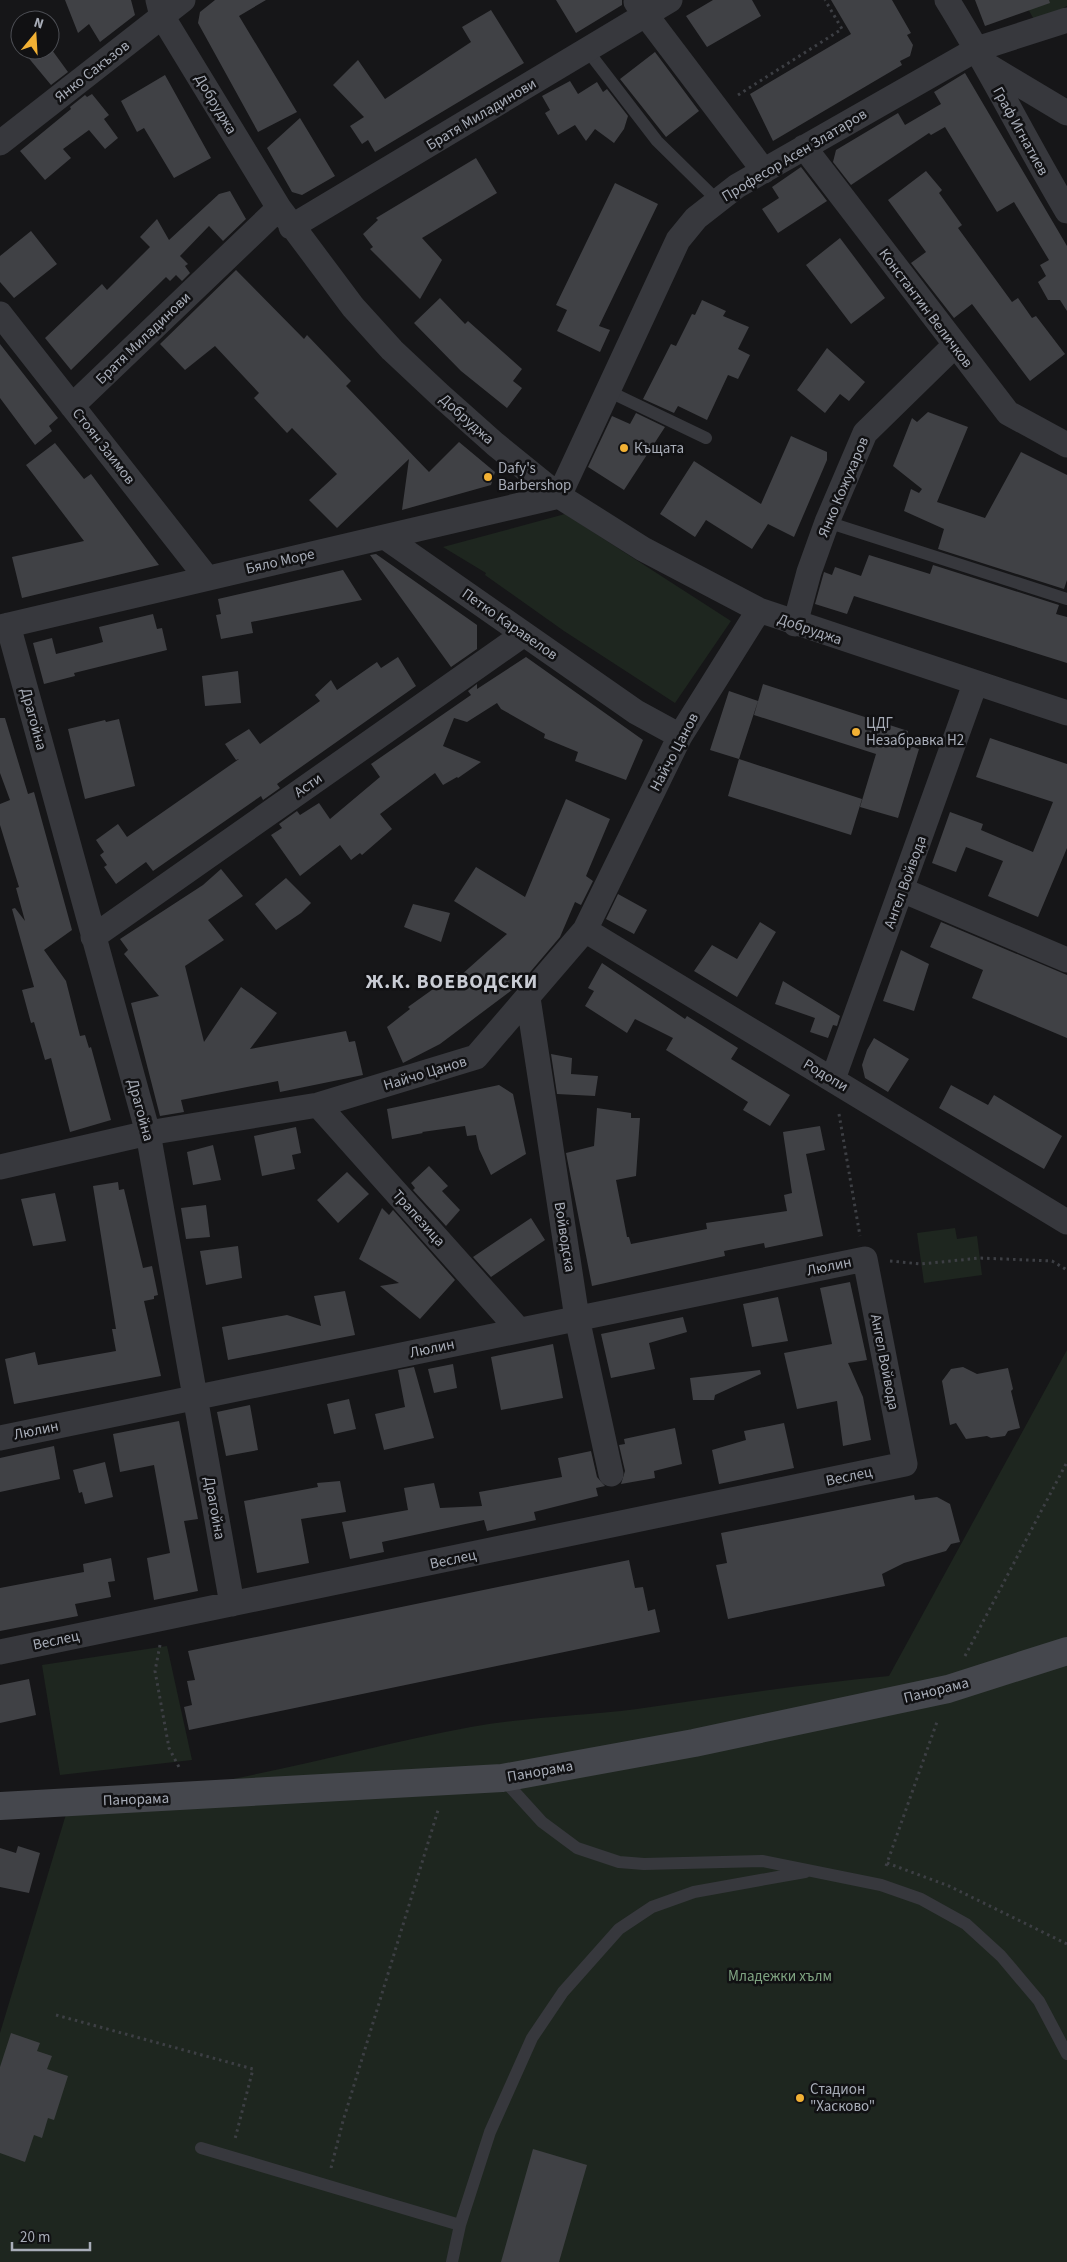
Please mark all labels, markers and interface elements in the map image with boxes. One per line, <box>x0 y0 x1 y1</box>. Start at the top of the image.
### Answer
north arrow <box>10 10 60 60</box>
text: N <box>31 13 46 35</box>
street label: Янко Сакъзов <box>50 35 135 107</box>
street label: Добруджа <box>189 70 242 138</box>
street label: Братя Миладинови <box>422 73 540 156</box>
street label: Граф Игнатиев <box>987 83 1054 180</box>
street label: Професор Асен Златаров <box>718 104 871 207</box>
street label: Константин Величков <box>874 244 978 373</box>
street label: Братя Миладинови <box>91 287 196 389</box>
street label: Добруджа <box>435 389 499 450</box>
street label: Стоян Заимов <box>67 404 140 489</box>
street label: Янко Кожухаров <box>813 433 874 541</box>
place label: Къщата <box>634 438 684 459</box>
marker: Къщата <box>618 442 630 454</box>
place label: Dafy's Barbershop <box>498 458 571 496</box>
marker: Dafy's Barbershop <box>482 471 494 483</box>
street label: Бяло Море <box>244 543 317 580</box>
street label: Петко Каравелов <box>457 583 562 666</box>
street label: Добруджа <box>775 609 845 650</box>
street label: Драгойна <box>15 686 52 753</box>
street label: Найчо Цанов <box>645 709 704 795</box>
place label: ЦДГ Незабравка Н2 <box>866 713 964 751</box>
marker: ЦДГ Незабравка Н2 <box>850 726 862 738</box>
street label: Асти <box>290 768 327 803</box>
street label: Ангел Войвода <box>879 833 932 931</box>
district label: Ж.К. ВОЕВОДСКИ <box>366 968 538 996</box>
street label: Найчо Цанов <box>381 1051 470 1096</box>
street label: Родопи <box>799 1054 852 1097</box>
street label: Драгойна <box>122 1077 159 1144</box>
street label: Трапезица <box>387 1185 450 1251</box>
street label: Войводска <box>549 1200 580 1274</box>
street label: Люлин <box>805 1251 853 1281</box>
street label: Ангел Войвода <box>865 1312 904 1412</box>
street label: Люлин <box>408 1333 456 1363</box>
street label: Люлин <box>12 1415 60 1445</box>
street label: Веслец <box>824 1461 875 1492</box>
street label: Драгойна <box>199 1475 230 1541</box>
street label: Веслец <box>428 1544 479 1575</box>
street label: Веслец <box>31 1625 82 1656</box>
street label: Панорама <box>901 1672 971 1709</box>
street label: Панорама <box>506 1755 575 1788</box>
street label: Панорама <box>102 1788 170 1811</box>
park label: Младежки хълм <box>728 1966 832 1987</box>
place label: Стадион "Хасково" <box>810 2079 875 2117</box>
marker: Стадион "Хасково" <box>794 2092 806 2104</box>
scale bar <box>12 2220 90 2252</box>
text: 20 m <box>20 2227 50 2248</box>

